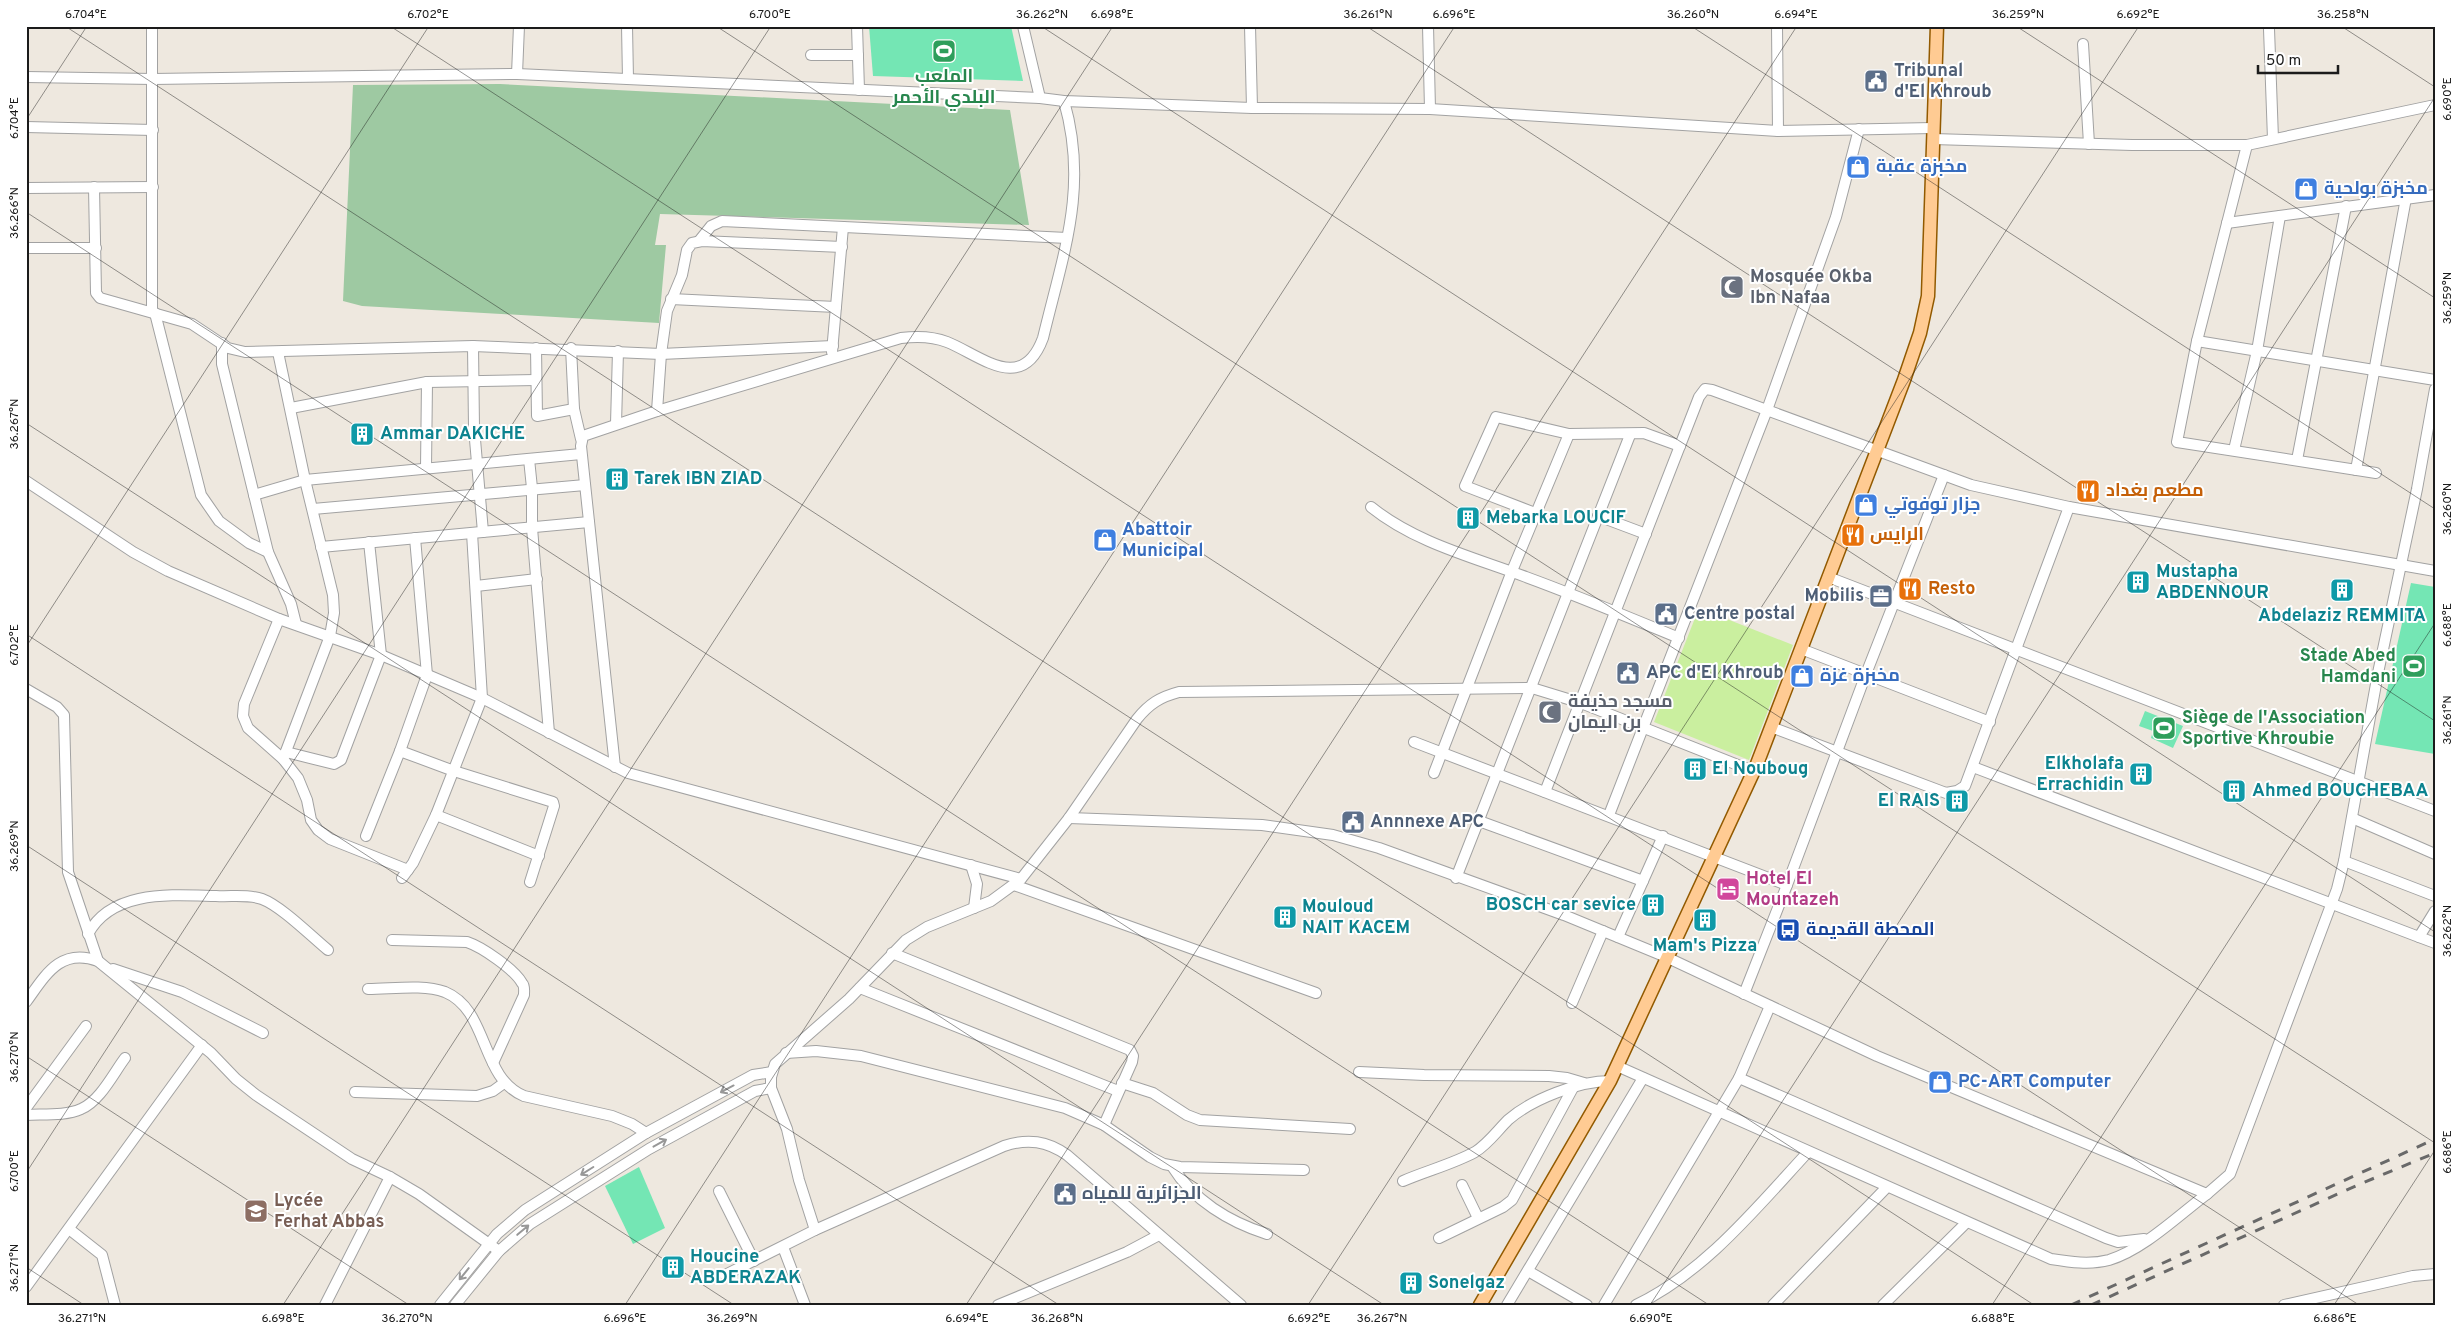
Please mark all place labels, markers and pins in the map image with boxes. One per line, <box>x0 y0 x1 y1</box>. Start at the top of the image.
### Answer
sports icon: الملعب البلدي الأحمر <box>931 38 957 64</box>
place label: Tribunal d'El Khroub <box>1894 60 1992 104</box>
place label: الملعب البلدي الأحمر <box>892 66 995 111</box>
public building icon: Tribunal d'El Khroub <box>1863 68 1889 94</box>
shop icon: مخبزة عقبة <box>1845 154 1871 180</box>
place label: مخبزة عقبة <box>1876 156 1967 179</box>
shop icon: مخبزة بولحية <box>2293 176 2319 202</box>
place label: مخبزة بولحية <box>2324 178 2428 201</box>
place label: Mosquée Okba Ibn Nafaa <box>1750 266 1872 310</box>
mosque icon: Mosquée Okba Ibn Nafaa <box>1719 274 1745 300</box>
building icon: Ammar DAKICHE <box>349 421 375 447</box>
place label: Ammar DAKICHE <box>380 423 525 446</box>
building icon: Tarek IBN ZIAD <box>604 466 630 492</box>
place label: Tarek IBN ZIAD <box>634 468 763 491</box>
restaurant icon: مطعم بغداد <box>2075 478 2101 504</box>
place label: مطعم بغداد <box>2106 480 2204 503</box>
shop icon: جزار توفوتي <box>1853 492 1879 518</box>
place label: جزار توفوتي <box>1884 494 1980 519</box>
building icon: Mebarka LOUCIF <box>1455 505 1481 531</box>
place label: Mebarka LOUCIF <box>1486 507 1626 530</box>
place label: Abattoir Municipal <box>1122 519 1204 563</box>
restaurant icon: الرايس <box>1840 522 1866 548</box>
place label: الرايس <box>1870 524 1924 547</box>
shop icon: Abattoir Municipal <box>1092 527 1118 553</box>
place label: Mustapha ABDENNOUR <box>2156 561 2269 605</box>
building icon: Mustapha ABDENNOUR <box>2125 569 2151 595</box>
restaurant icon: Resto <box>1897 576 1923 602</box>
building icon: Abdelaziz REMMITA <box>2329 577 2355 603</box>
place label: Resto <box>1928 578 1975 601</box>
office icon: Mobilis <box>1868 583 1894 609</box>
place label: Mobilis <box>1805 585 1864 608</box>
public building icon: Centre postal <box>1653 601 1679 627</box>
place label: Centre postal <box>1684 603 1795 626</box>
place label: Abdelaziz REMMITA <box>2258 605 2426 628</box>
place label: Stade Abed Hamdani <box>2300 645 2396 689</box>
sports icon: Stade Abed Hamdani <box>2401 653 2427 679</box>
public building icon: APC d'El Khroub <box>1615 660 1641 686</box>
place label: APC d'El Khroub <box>1646 662 1784 685</box>
shop icon: مخبزة غزة <box>1789 663 1815 689</box>
place label: مخبزة غزة <box>1820 665 1900 688</box>
place label: مسجد حذيفة بن اليمان <box>1568 691 1673 735</box>
mosque icon: مسجد حذيفة بن اليمان <box>1537 699 1563 725</box>
place label: Siège de l'Association Sportive Khroubie <box>2182 707 2365 751</box>
sports icon: Siège de l'Association Sportive Khroubie <box>2151 715 2177 741</box>
place label: Elkholafa Errachidin <box>2037 753 2124 797</box>
building icon: El Nouboug <box>1682 756 1708 782</box>
place label: El Nouboug <box>1712 758 1808 781</box>
building icon: Elkholafa Errachidin <box>2128 761 2154 787</box>
building icon: Ahmed BOUCHEBAA <box>2221 778 2247 804</box>
place label: Ahmed BOUCHEBAA <box>2252 780 2429 803</box>
building icon: El RAIS <box>1944 788 1970 814</box>
place label: El RAIS <box>1878 790 1940 813</box>
public building icon: Annnexe APC <box>1340 809 1366 835</box>
place label: Annnexe APC <box>1370 811 1484 834</box>
place label: Hotel El Mountazeh <box>1746 868 1839 912</box>
hotel icon: Hotel El Mountazeh <box>1715 876 1741 902</box>
building icon: BOSCH car sevice <box>1640 892 1666 918</box>
place label: BOSCH car sevice <box>1486 894 1636 917</box>
place label: Mouloud NAIT KACEM <box>1302 896 1410 940</box>
building icon: Mouloud NAIT KACEM <box>1272 904 1298 930</box>
building icon: Mam's Pizza <box>1692 907 1718 933</box>
bus stop icon: المحطة القديمة <box>1775 917 1801 943</box>
place label: المحطة القديمة <box>1806 919 1935 942</box>
place label: Mam's Pizza <box>1653 935 1757 958</box>
shop icon: PC-ART Computer <box>1927 1069 1953 1095</box>
place label: PC-ART Computer <box>1958 1071 2112 1094</box>
public building icon: الجزائرية للمياه <box>1052 1181 1078 1207</box>
place label: الجزائرية للمياه <box>1082 1183 1202 1206</box>
place label: Lycée Ferhat Abbas <box>274 1190 384 1234</box>
school or university icon: Lycée Ferhat Abbas <box>243 1198 269 1224</box>
place label: Houcine ABDERAZAK <box>690 1246 801 1290</box>
building icon: Houcine ABDERAZAK <box>660 1254 686 1280</box>
building icon: Sonelgaz <box>1398 1270 1424 1296</box>
place label: Sonelgaz <box>1428 1272 1505 1295</box>

